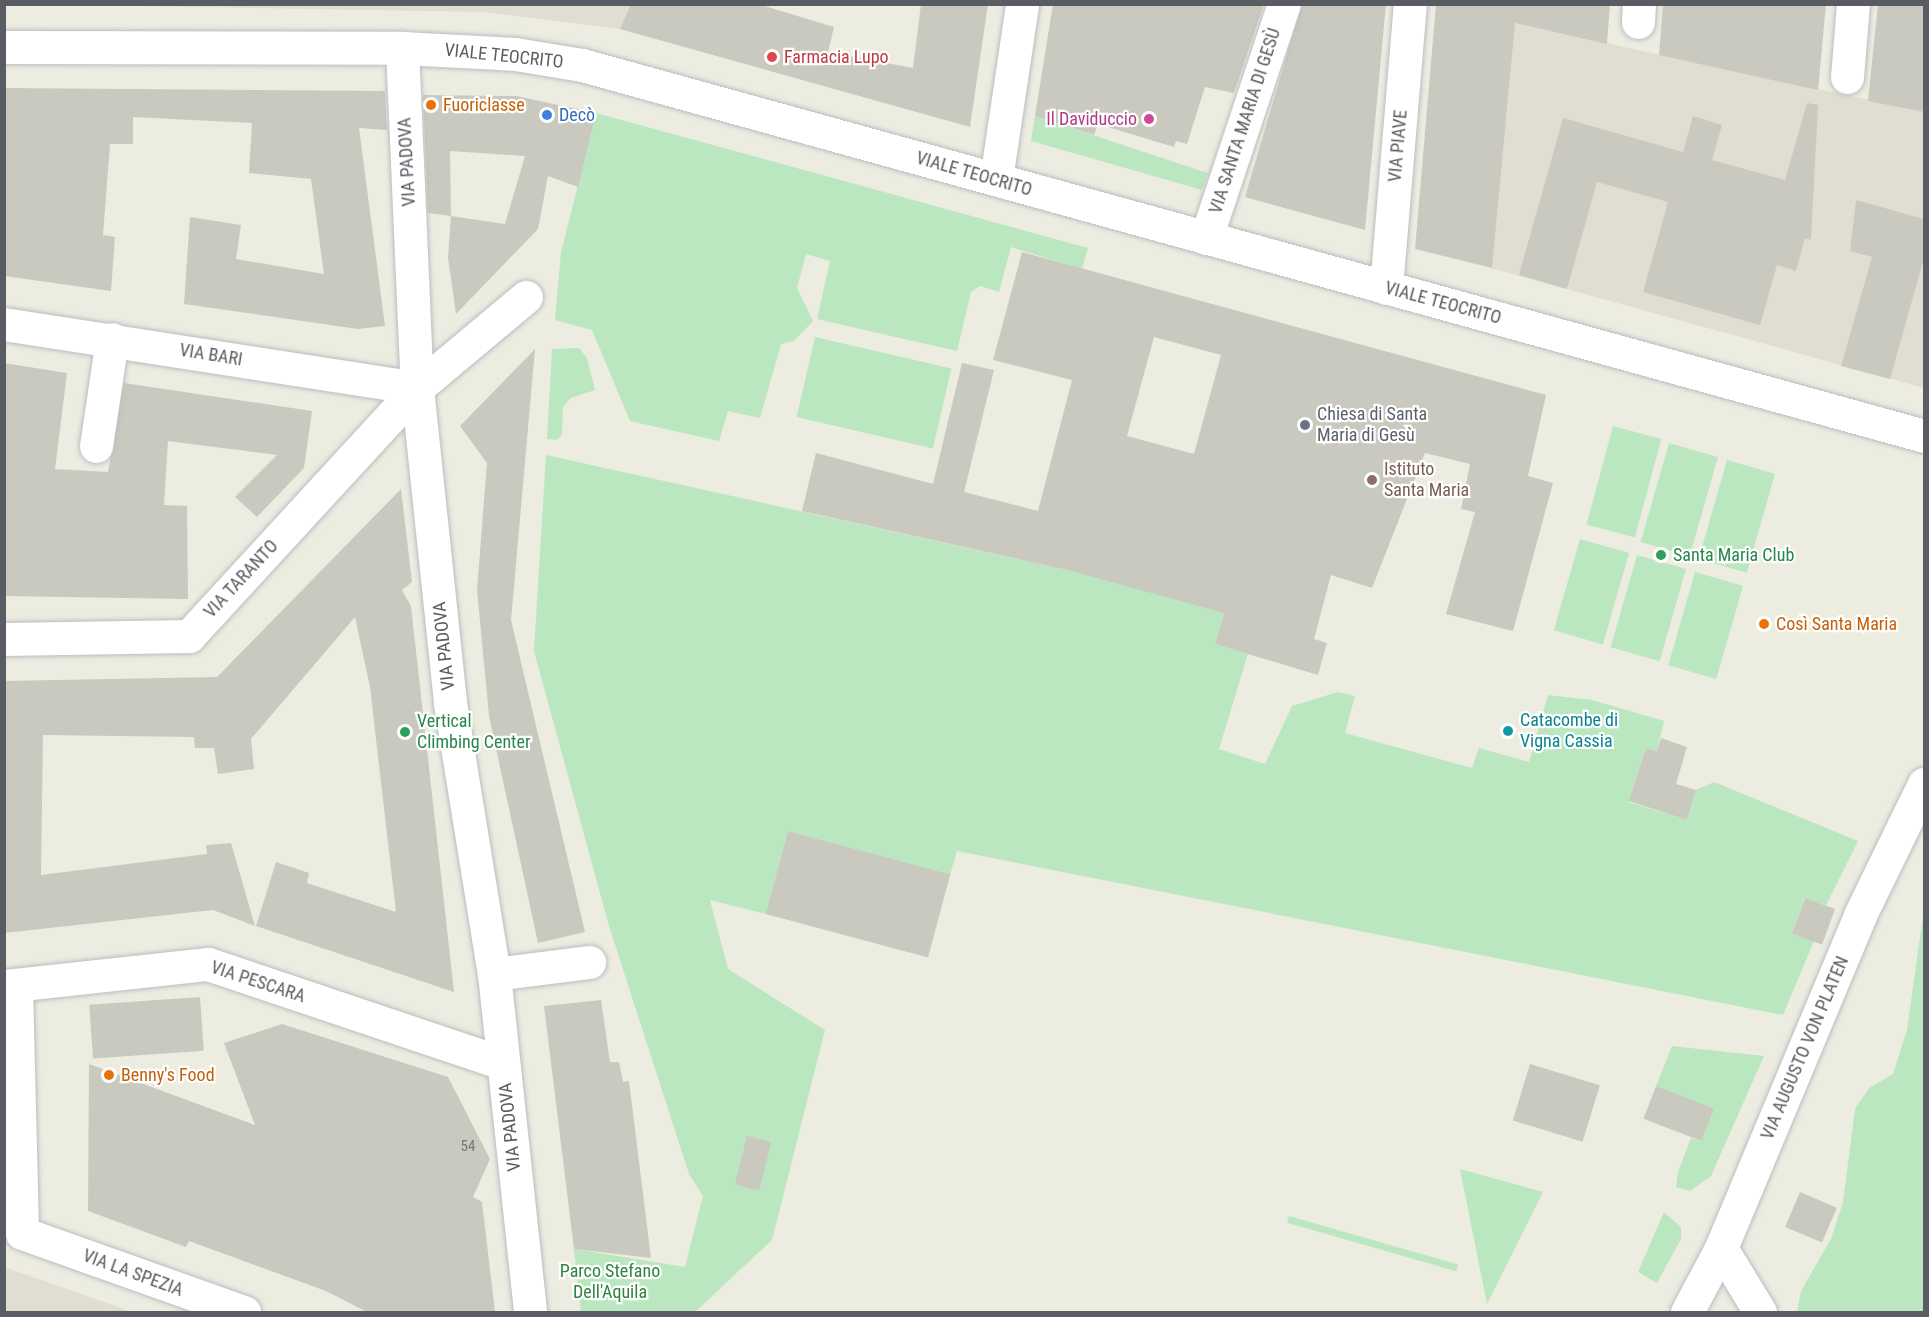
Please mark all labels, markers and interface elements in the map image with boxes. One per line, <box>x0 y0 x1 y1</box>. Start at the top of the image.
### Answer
street label: VIA SANTA MARIA DI GESÙ <box>1205 25 1285 217</box>
street label: VIALE TEOCRITO <box>443 39 565 73</box>
place label: Farmacia Lupo <box>784 46 889 68</box>
marker: Farmacia Lupo <box>765 50 779 64</box>
place label: Fuoriclasse <box>443 94 525 116</box>
marker: Fuoriclasse <box>424 98 438 112</box>
place label: Decò <box>559 104 595 126</box>
marker: Decò <box>540 108 554 122</box>
place label: Il Daviduccio <box>1046 108 1137 130</box>
street label: VIA PIAVE <box>1384 109 1412 183</box>
marker: Il Daviduccio <box>1142 112 1156 126</box>
street label: VIA PADOVA <box>394 117 420 207</box>
street label: VIALE TEOCRITO <box>913 147 1035 201</box>
street label: VIALE TEOCRITO <box>1382 277 1504 329</box>
street label: VIA BARI <box>178 339 244 371</box>
place label: Chiesa di Santa Maria di Gesù <box>1317 404 1427 446</box>
marker: Chiesa di Santa Maria di Gesù <box>1298 418 1312 432</box>
place label: Istituto Santa Maria <box>1384 459 1469 502</box>
marker: Istituto Santa Maria <box>1365 473 1379 487</box>
street label: VIA TARANTO <box>199 535 283 623</box>
place label: Santa Maria Club <box>1673 544 1794 566</box>
marker: Santa Maria Club <box>1654 548 1668 562</box>
street label: VIA PADOVA <box>429 601 459 691</box>
place label: Così Santa Maria <box>1776 613 1897 635</box>
marker: Così Santa Maria <box>1757 617 1771 631</box>
place label: Catacombe di Vigna Cassia <box>1520 710 1618 752</box>
place label: Vertical Climbing Center <box>417 711 530 754</box>
marker: Catacombe di Vigna Cassia <box>1501 724 1515 738</box>
marker: Vertical Climbing Center <box>398 725 412 739</box>
street label: VIA AUGUSTO VON PLATEN <box>1757 953 1853 1143</box>
street label: VIA PESCARA <box>208 957 308 1007</box>
place label: Benny's Food <box>121 1064 215 1086</box>
marker: Benny's Food <box>102 1068 116 1082</box>
street label: VIA PADOVA <box>495 1082 525 1172</box>
house number: 54 <box>461 1138 475 1156</box>
street label: VIA LA SPEZIA <box>80 1245 186 1301</box>
park label: Parco Stefano Dell'Aquila <box>560 1261 660 1304</box>

